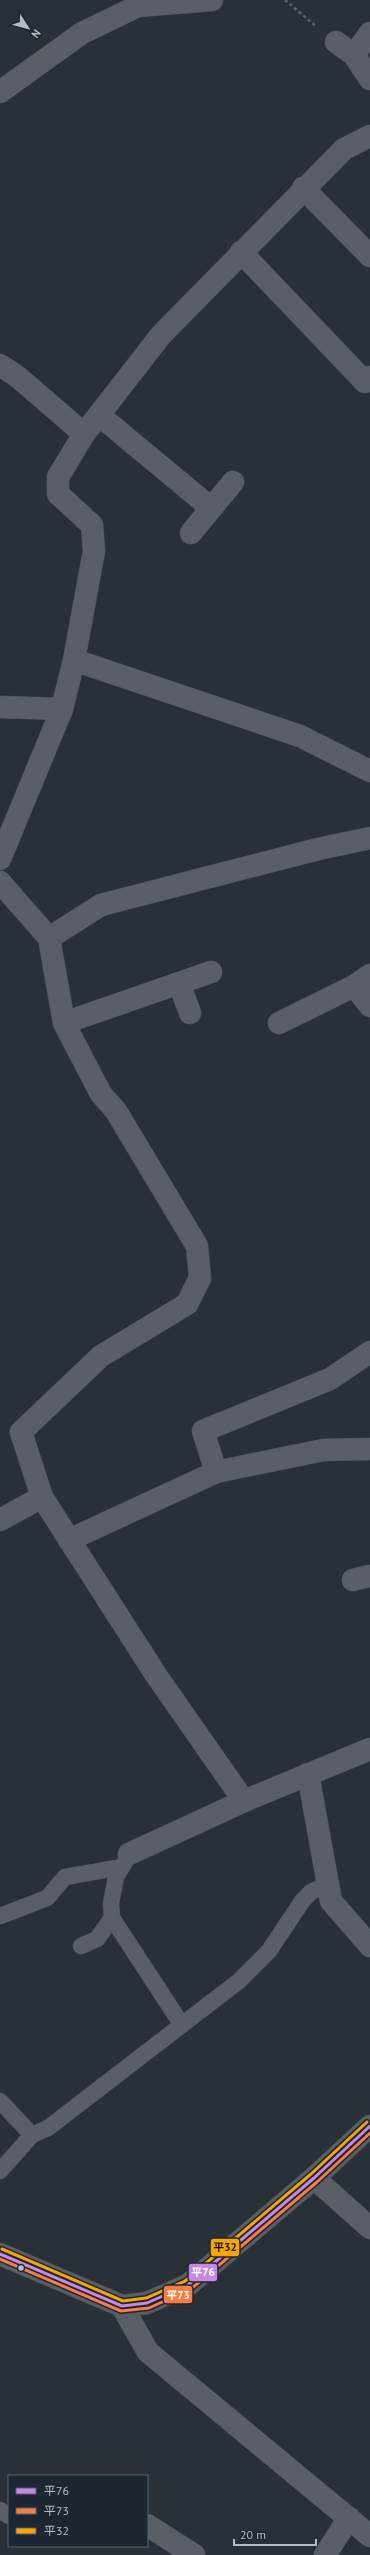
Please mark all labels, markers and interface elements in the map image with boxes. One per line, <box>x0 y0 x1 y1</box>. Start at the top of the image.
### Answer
north arrow <box>8 8 48 48</box>
text: N <box>28 27 44 41</box>
line badge: 平32 <box>210 2238 240 2257</box>
text: 平32 <box>213 2240 237 2254</box>
unlabelled marker <box>16 2263 26 2273</box>
line badge: 平76 <box>188 2263 218 2282</box>
text: 平76 <box>191 2265 215 2279</box>
line badge: 平73 <box>163 2285 193 2304</box>
text: 平73 <box>166 2288 190 2302</box>
legend <box>8 2475 148 2547</box>
text: 平76 <box>44 2483 69 2498</box>
text: 平73 <box>44 2503 69 2518</box>
scale bar <box>234 2521 316 2547</box>
text: 平32 <box>44 2523 69 2538</box>
text: 20 m <box>240 2527 266 2542</box>

